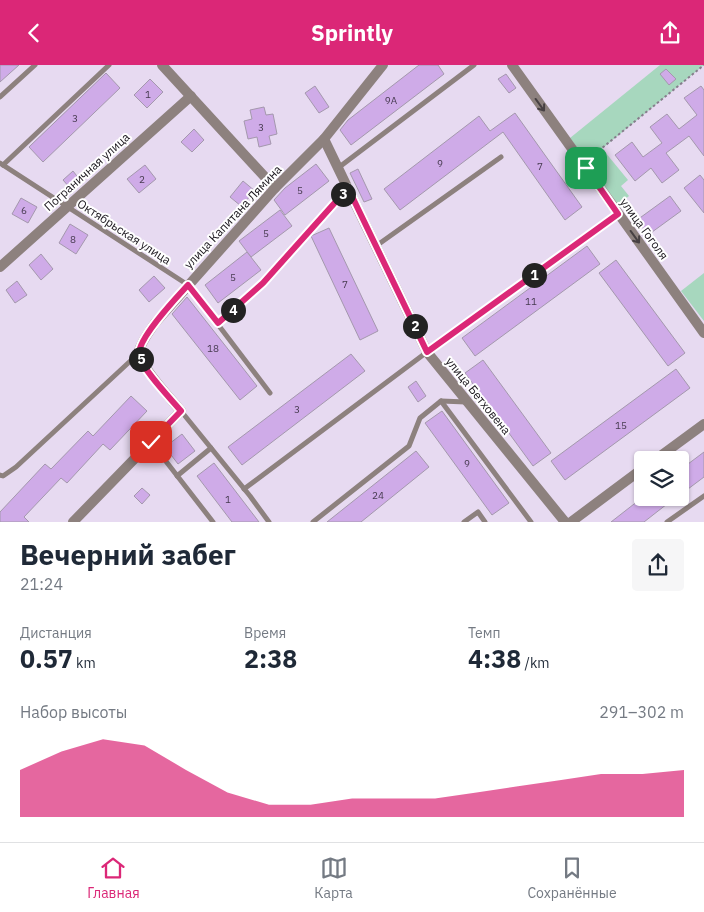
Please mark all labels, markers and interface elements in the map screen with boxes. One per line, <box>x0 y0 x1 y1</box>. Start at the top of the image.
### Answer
text: Sprintly <box>311 18 393 47</box>
icon: back <box>20 19 48 47</box>
icon: share <box>656 19 684 47</box>
house number: 1 <box>145 88 151 101</box>
house number: 9А <box>385 94 398 107</box>
one-way arrow <box>535 98 545 112</box>
house number: 3 <box>72 112 78 125</box>
house number: 3 <box>258 121 264 134</box>
street label: Пограничная улица <box>41 129 133 214</box>
pin <box>565 147 607 189</box>
icon: arrive <box>572 154 600 182</box>
house number: 9 <box>437 157 443 170</box>
house number: 7 <box>537 160 543 173</box>
street label: улица Капитана Лямина <box>181 161 285 272</box>
house number: 2 <box>139 173 145 186</box>
pin: 3 <box>330 181 356 207</box>
house number: 5 <box>297 184 303 197</box>
text: 3 <box>339 185 348 203</box>
street label: улица Гоголя <box>617 195 672 262</box>
street label: Октябрьская улица <box>75 196 174 268</box>
house number: 6 <box>21 204 27 217</box>
house number: 5 <box>263 227 269 240</box>
one-way arrow <box>630 230 640 244</box>
house number: 8 <box>70 233 76 246</box>
pin: 1 <box>522 263 546 287</box>
text: 1 <box>530 266 539 284</box>
house number: 5 <box>230 271 236 284</box>
house number: 7 <box>342 278 348 291</box>
house number: 11 <box>525 295 537 308</box>
pin: 4 <box>220 297 246 323</box>
text: 4 <box>229 301 238 319</box>
pin: 2 <box>402 313 428 339</box>
text: 2 <box>411 317 420 335</box>
house number: 18 <box>207 342 219 355</box>
pin: 5 <box>128 347 154 371</box>
text: 5 <box>137 350 146 368</box>
street label: улица Бетховена <box>443 354 515 438</box>
house number: 3 <box>294 403 300 416</box>
house number: 15 <box>615 419 627 432</box>
pin <box>130 421 172 463</box>
icon: check <box>137 428 165 456</box>
map controls <box>634 451 689 506</box>
button: layers <box>634 451 689 506</box>
house number: 9 <box>464 457 470 470</box>
house number: 24 <box>372 489 384 502</box>
house number: 1 <box>225 493 231 506</box>
text: Вечерний забег <box>20 536 236 573</box>
button: share <box>632 539 684 591</box>
text: 21:24 <box>20 574 63 594</box>
text: Дистанция <box>20 624 92 642</box>
text: Время <box>244 624 286 642</box>
text: Темп <box>468 624 501 642</box>
text: 0.57 <box>20 642 73 675</box>
text: 2:38 <box>244 642 297 675</box>
text: 4:38 <box>468 642 521 675</box>
text: km <box>73 654 96 672</box>
text: /km <box>521 654 550 672</box>
text: Набор высоты <box>20 702 127 722</box>
text: 291–302 m <box>599 702 684 722</box>
tab: Главная <box>87 854 140 902</box>
tab: Карта <box>314 854 353 902</box>
tab: Сохранённые <box>527 854 617 902</box>

